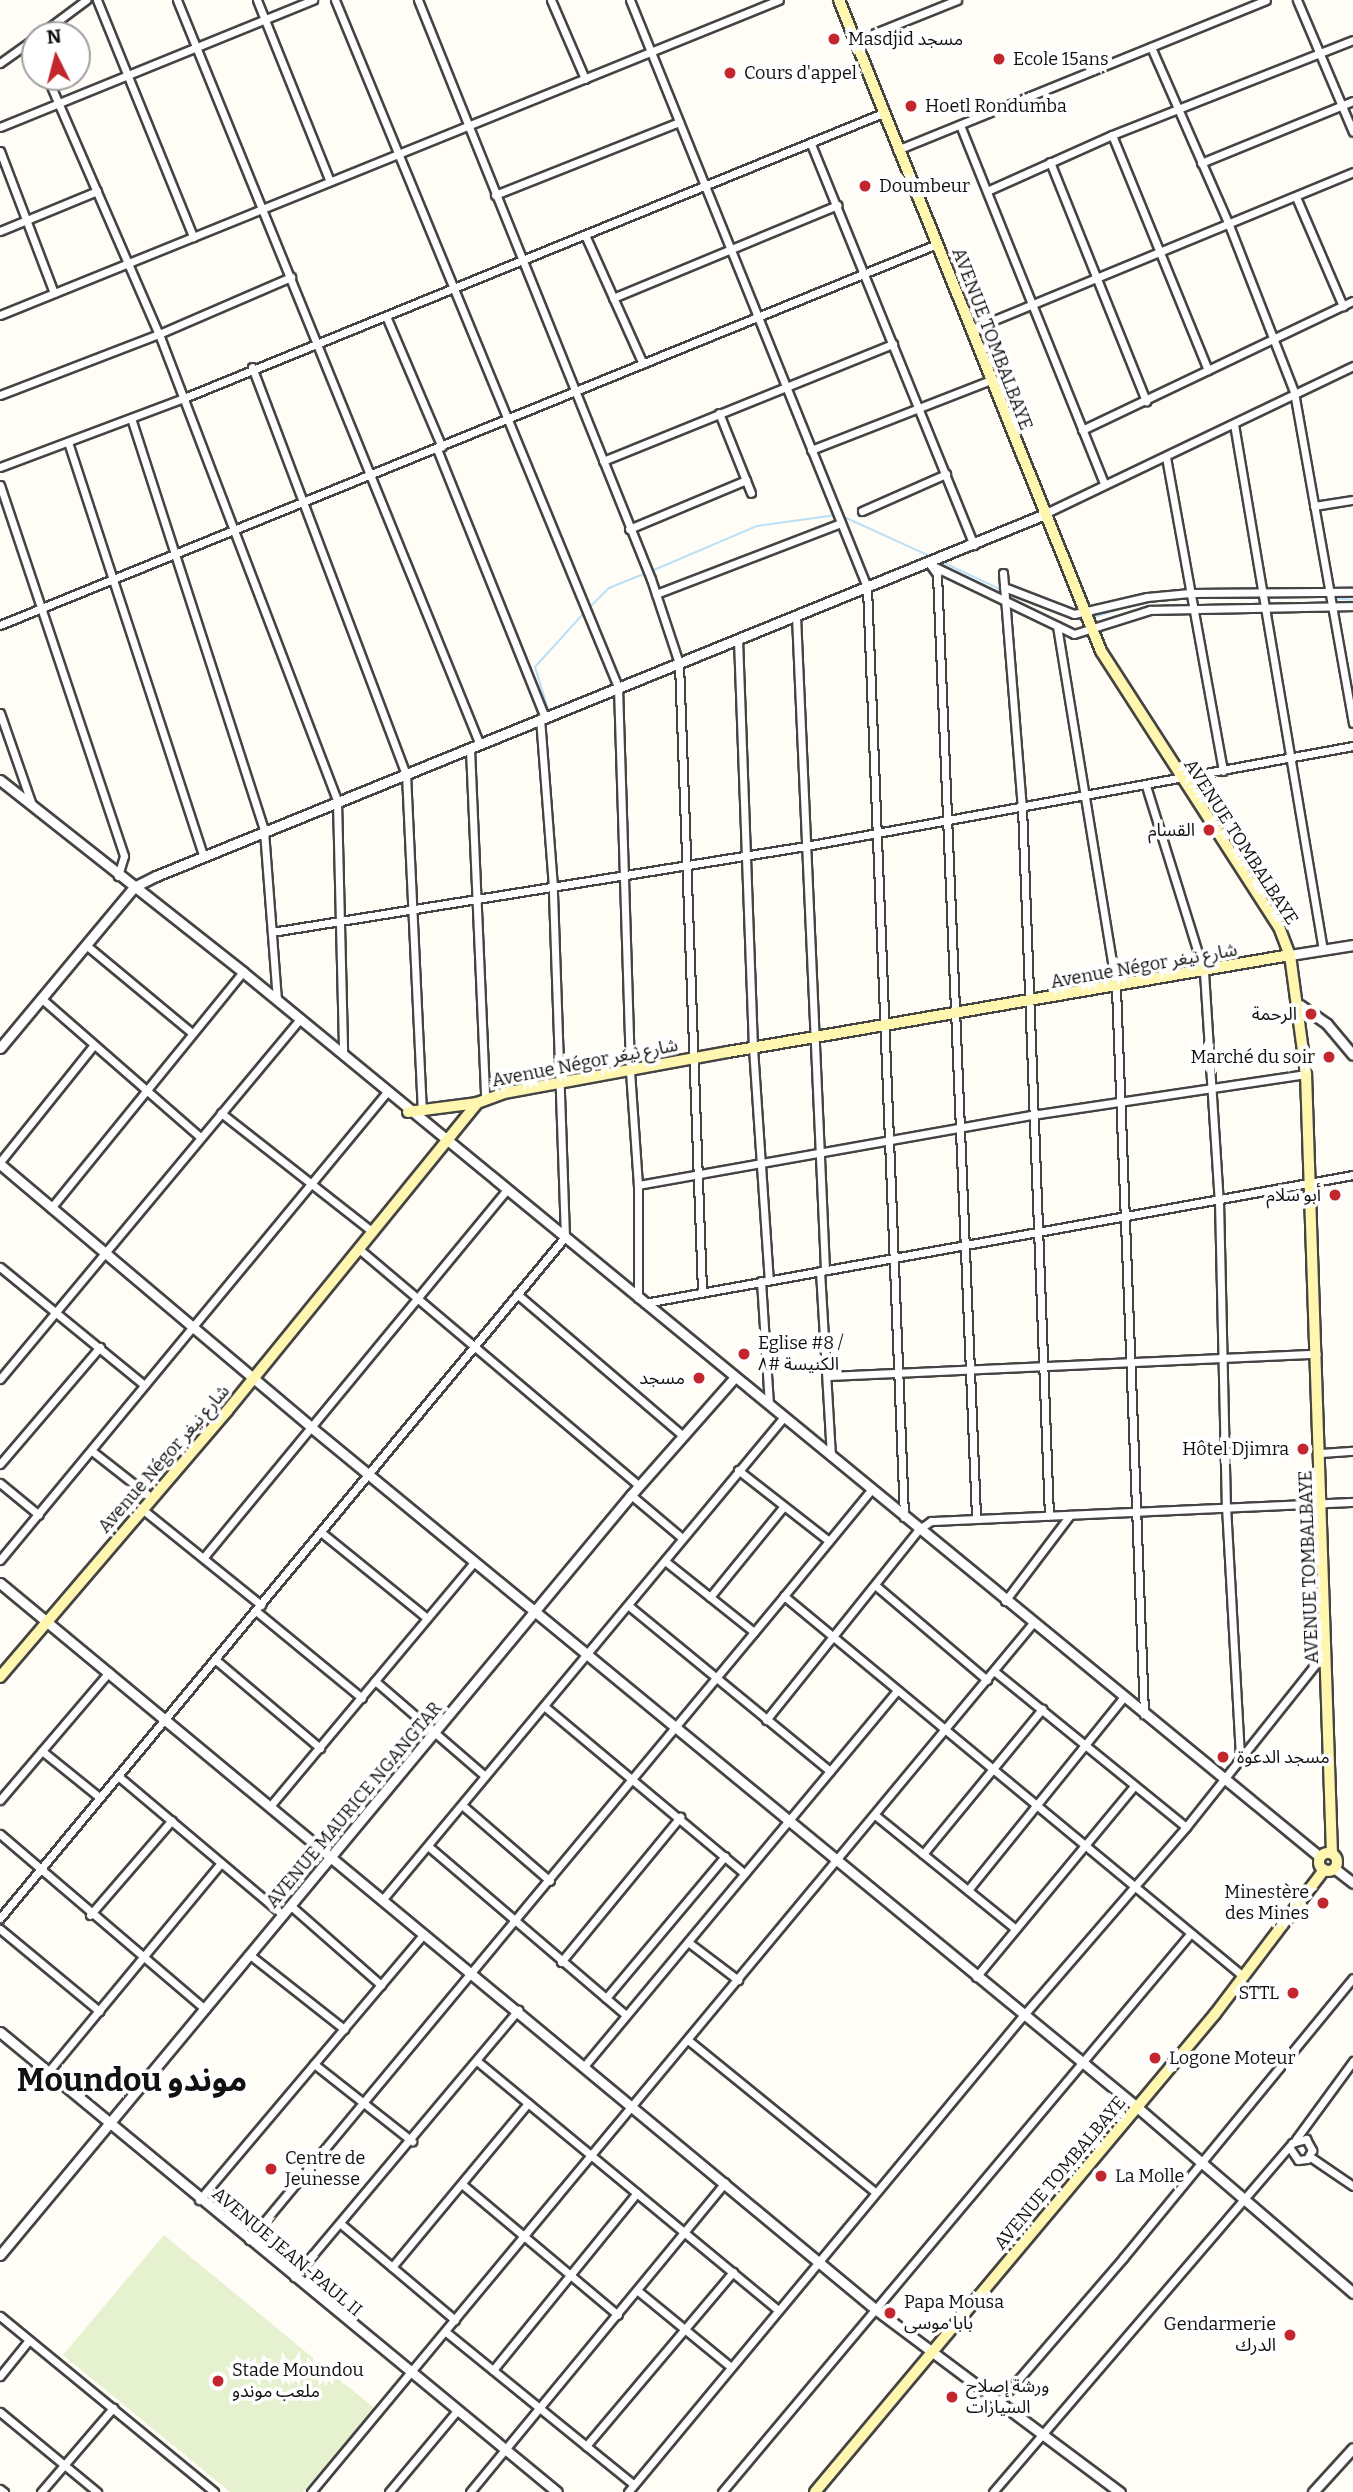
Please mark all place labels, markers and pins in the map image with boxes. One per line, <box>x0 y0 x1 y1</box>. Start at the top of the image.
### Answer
place label: Masdjid مسجد <box>848 28 963 50</box>
marker: Masdjid مسجد <box>826 31 842 47</box>
place label: Ecole 15ans <box>1013 48 1109 70</box>
marker: Ecole 15ans <box>991 51 1007 67</box>
place label: Cours d'appel <box>744 62 857 84</box>
marker: Cours d'appel <box>722 65 738 81</box>
place label: Hoetl Rondumba <box>925 95 1067 117</box>
marker: Hoetl Rondumba <box>903 98 919 114</box>
place label: Doumbeur <box>879 175 970 197</box>
marker: Doumbeur <box>857 178 873 194</box>
place label: القسام <box>1148 819 1195 841</box>
marker: القسام <box>1201 822 1217 838</box>
place label: الرحمة <box>1252 1003 1297 1025</box>
marker: الرحمة <box>1303 1006 1319 1022</box>
place label: Marché du soir <box>1191 1046 1315 1068</box>
marker: Marché du soir <box>1321 1049 1337 1065</box>
place label: أبو سلام <box>1266 1184 1321 1206</box>
marker: أبو سلام <box>1327 1187 1343 1203</box>
place label: Eglise #8 / الكنيسة #٨ <box>758 1333 843 1376</box>
marker: Eglise #8 / الكنيسة #٨ <box>736 1346 752 1362</box>
place label: مسجد <box>639 1367 685 1389</box>
marker: مسجد <box>691 1370 707 1386</box>
place label: Hôtel Djimra <box>1182 1438 1289 1460</box>
marker: Hôtel Djimra <box>1295 1441 1311 1457</box>
place label: مسجد الدعوة <box>1237 1746 1330 1768</box>
marker: مسجد الدعوة <box>1215 1749 1231 1765</box>
place label: Minestère des Mines <box>1224 1882 1309 1924</box>
marker: Minestère des Mines <box>1315 1895 1331 1911</box>
place label: STTL <box>1238 1982 1279 2004</box>
marker: STTL <box>1285 1985 1301 2001</box>
place label: Logone Moteur <box>1169 2047 1295 2069</box>
marker: Logone Moteur <box>1147 2050 1163 2066</box>
place label: Centre de Jeunesse <box>285 2148 365 2190</box>
marker: Centre de Jeunesse <box>263 2161 279 2177</box>
place label: La Molle <box>1115 2165 1184 2187</box>
marker: La Molle <box>1093 2168 1109 2184</box>
place label: Papa Mousa بابا موسى <box>904 2292 1004 2334</box>
marker: Papa Mousa بابا موسى <box>882 2305 898 2321</box>
place label: Gendarmerie الدرك <box>1164 2314 1276 2356</box>
marker: Gendarmerie الدرك <box>1282 2327 1298 2343</box>
place label: Stade Moundou ملعب موندو <box>232 2360 364 2402</box>
marker: Stade Moundou ملعب موندو <box>210 2373 226 2389</box>
place label: ورشة إصلاح السيارات <box>966 2376 1049 2418</box>
marker: ورشة إصلاح السيارات <box>944 2389 960 2405</box>

